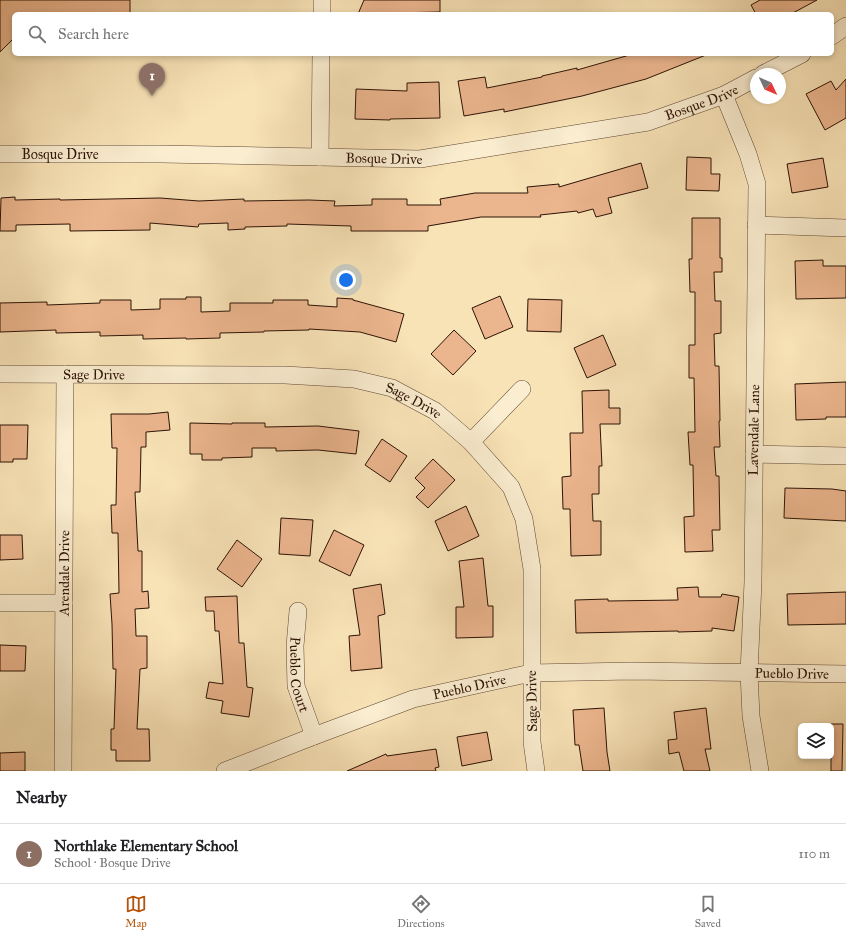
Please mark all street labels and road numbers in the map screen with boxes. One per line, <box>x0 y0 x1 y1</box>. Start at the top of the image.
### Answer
street label: Bosque Drive <box>663 80 741 124</box>
street label: Bosque Drive <box>22 146 99 164</box>
street label: Bosque Drive <box>345 149 423 168</box>
street label: Sage Drive <box>63 366 125 383</box>
street label: Sage Drive <box>384 378 446 422</box>
street label: Lavendale Lane <box>745 384 763 476</box>
street label: Arendale Drive <box>55 530 73 617</box>
street label: Pueblo Court <box>286 636 313 714</box>
street label: Pueblo Drive <box>755 664 829 682</box>
street label: Pueblo Drive <box>431 670 508 703</box>
street label: Sage Drive <box>523 670 541 732</box>

